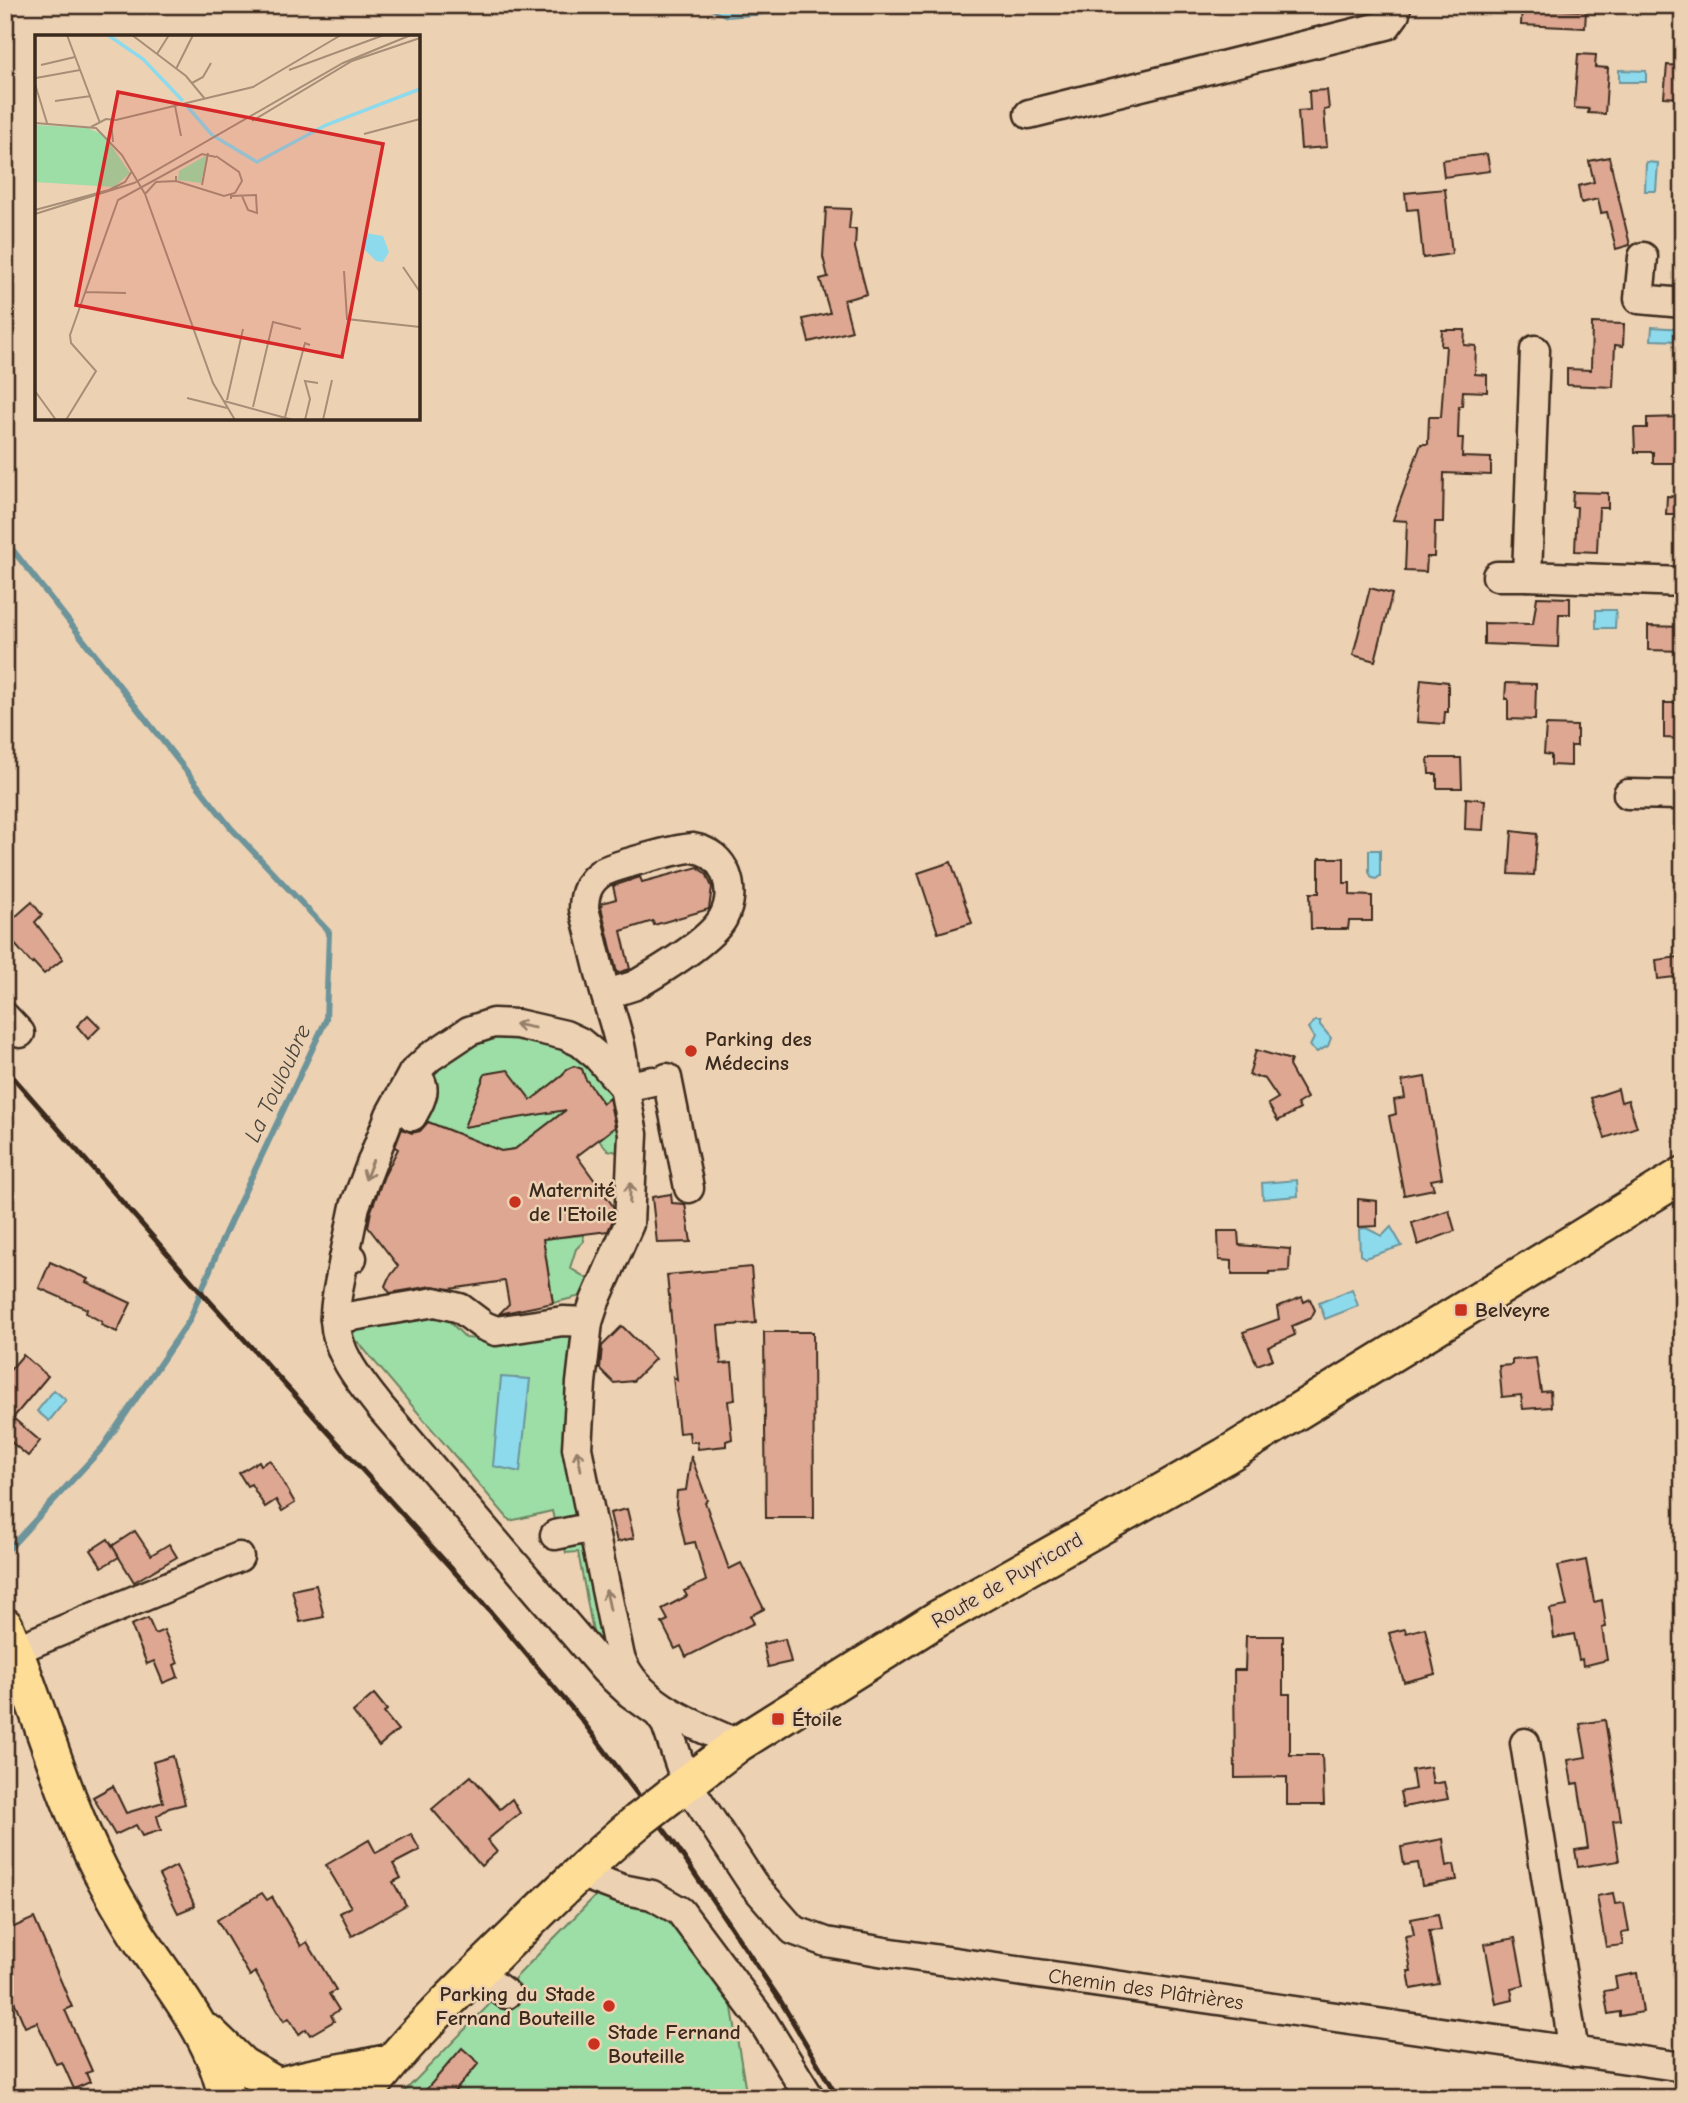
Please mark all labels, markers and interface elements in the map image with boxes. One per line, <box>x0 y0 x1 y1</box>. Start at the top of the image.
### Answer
inset map <box>35 35 420 420</box>
one-way arrow <box>514 1019 537 1032</box>
water label: La Touloubre <box>238 1020 317 1146</box>
place label: Parking des Médecins <box>705 1027 812 1075</box>
marker: Parking des Médecins <box>683 1043 699 1059</box>
one-way arrow <box>361 1158 374 1180</box>
place label: Maternité de l'Etoile <box>529 1178 617 1226</box>
one-way arrow <box>624 1182 637 1205</box>
marker: Maternité de l'Etoile <box>507 1194 523 1210</box>
place label: Belveyre <box>1475 1298 1550 1322</box>
marker: Belveyre <box>1453 1302 1469 1318</box>
one-way arrow <box>572 1449 586 1472</box>
street label: Route de Puyricard <box>927 1527 1087 1633</box>
one-way arrow <box>601 1589 614 1612</box>
place label: Étoile <box>792 1707 842 1731</box>
marker: Étoile <box>770 1711 786 1727</box>
street label: Chemin des Plâtrières <box>1047 1963 1245 2015</box>
place label: Parking du Stade Fernand Bouteille <box>436 1982 595 2030</box>
marker: Parking du Stade Fernand Bouteille <box>601 1998 617 2014</box>
place label: Stade Fernand Bouteille <box>608 2020 741 2068</box>
marker: Stade Fernand Bouteille <box>586 2036 602 2052</box>

